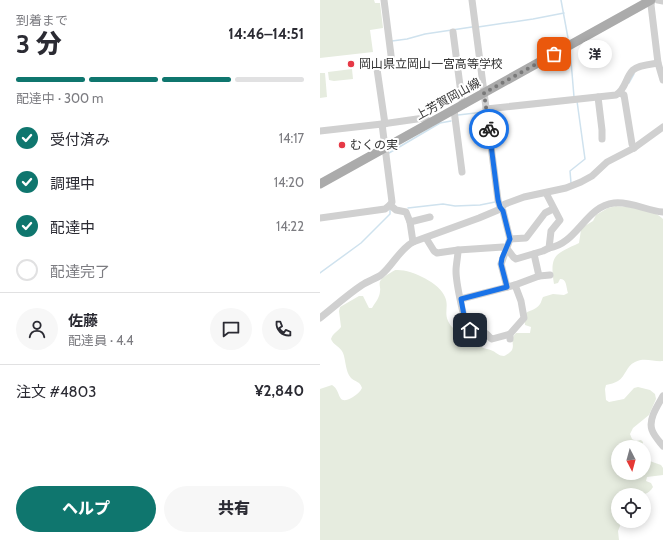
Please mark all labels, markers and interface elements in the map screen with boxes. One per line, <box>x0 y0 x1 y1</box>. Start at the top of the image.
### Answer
text: 到着まで <box>16 12 68 28</box>
text: 14:46–14:51 <box>228 25 304 43</box>
text: 3 分 <box>16 28 62 60</box>
pin <box>537 37 571 71</box>
callout: 洋 <box>578 40 612 68</box>
icon: bag <box>543 43 565 65</box>
text: 洋 <box>588 46 602 62</box>
place label: 岡山県立岡山一宮高等学校 <box>359 56 503 71</box>
marker: 岡山県立岡山一宮高等学校 <box>346 59 356 69</box>
street label: 上芳賀岡山線 <box>413 75 483 123</box>
text: 配達中 · 300 m <box>16 90 103 106</box>
courier <box>469 109 509 149</box>
icon: bike <box>478 118 500 140</box>
icon: check <box>16 127 38 149</box>
text: 14:17 <box>279 130 304 146</box>
text: 受付済み <box>50 131 110 149</box>
place label: むくの実 <box>350 137 398 152</box>
marker: むくの実 <box>337 140 347 150</box>
icon: check <box>16 171 38 193</box>
text: 14:20 <box>274 174 304 190</box>
text: 調理中 <box>50 175 95 193</box>
icon: check <box>16 215 38 237</box>
text: 14:22 <box>276 218 304 234</box>
text: 配達中 <box>50 219 95 237</box>
text: 配達完了 <box>50 263 110 281</box>
button: person <box>16 308 58 350</box>
button: chat <box>210 308 252 350</box>
button: phone <box>262 308 304 350</box>
text: 佐藤 <box>68 312 98 330</box>
pin <box>453 313 487 347</box>
icon: home <box>459 319 481 341</box>
text: 配達員 · 4.4 <box>68 332 133 348</box>
text: ¥2,840 <box>255 382 304 400</box>
text: 注文 #4803 <box>16 383 96 401</box>
north arrow <box>611 440 651 480</box>
map controls <box>611 440 651 528</box>
button: ヘルプ <box>16 486 156 532</box>
button: 共有 <box>164 486 304 532</box>
button: locate <box>611 488 651 528</box>

